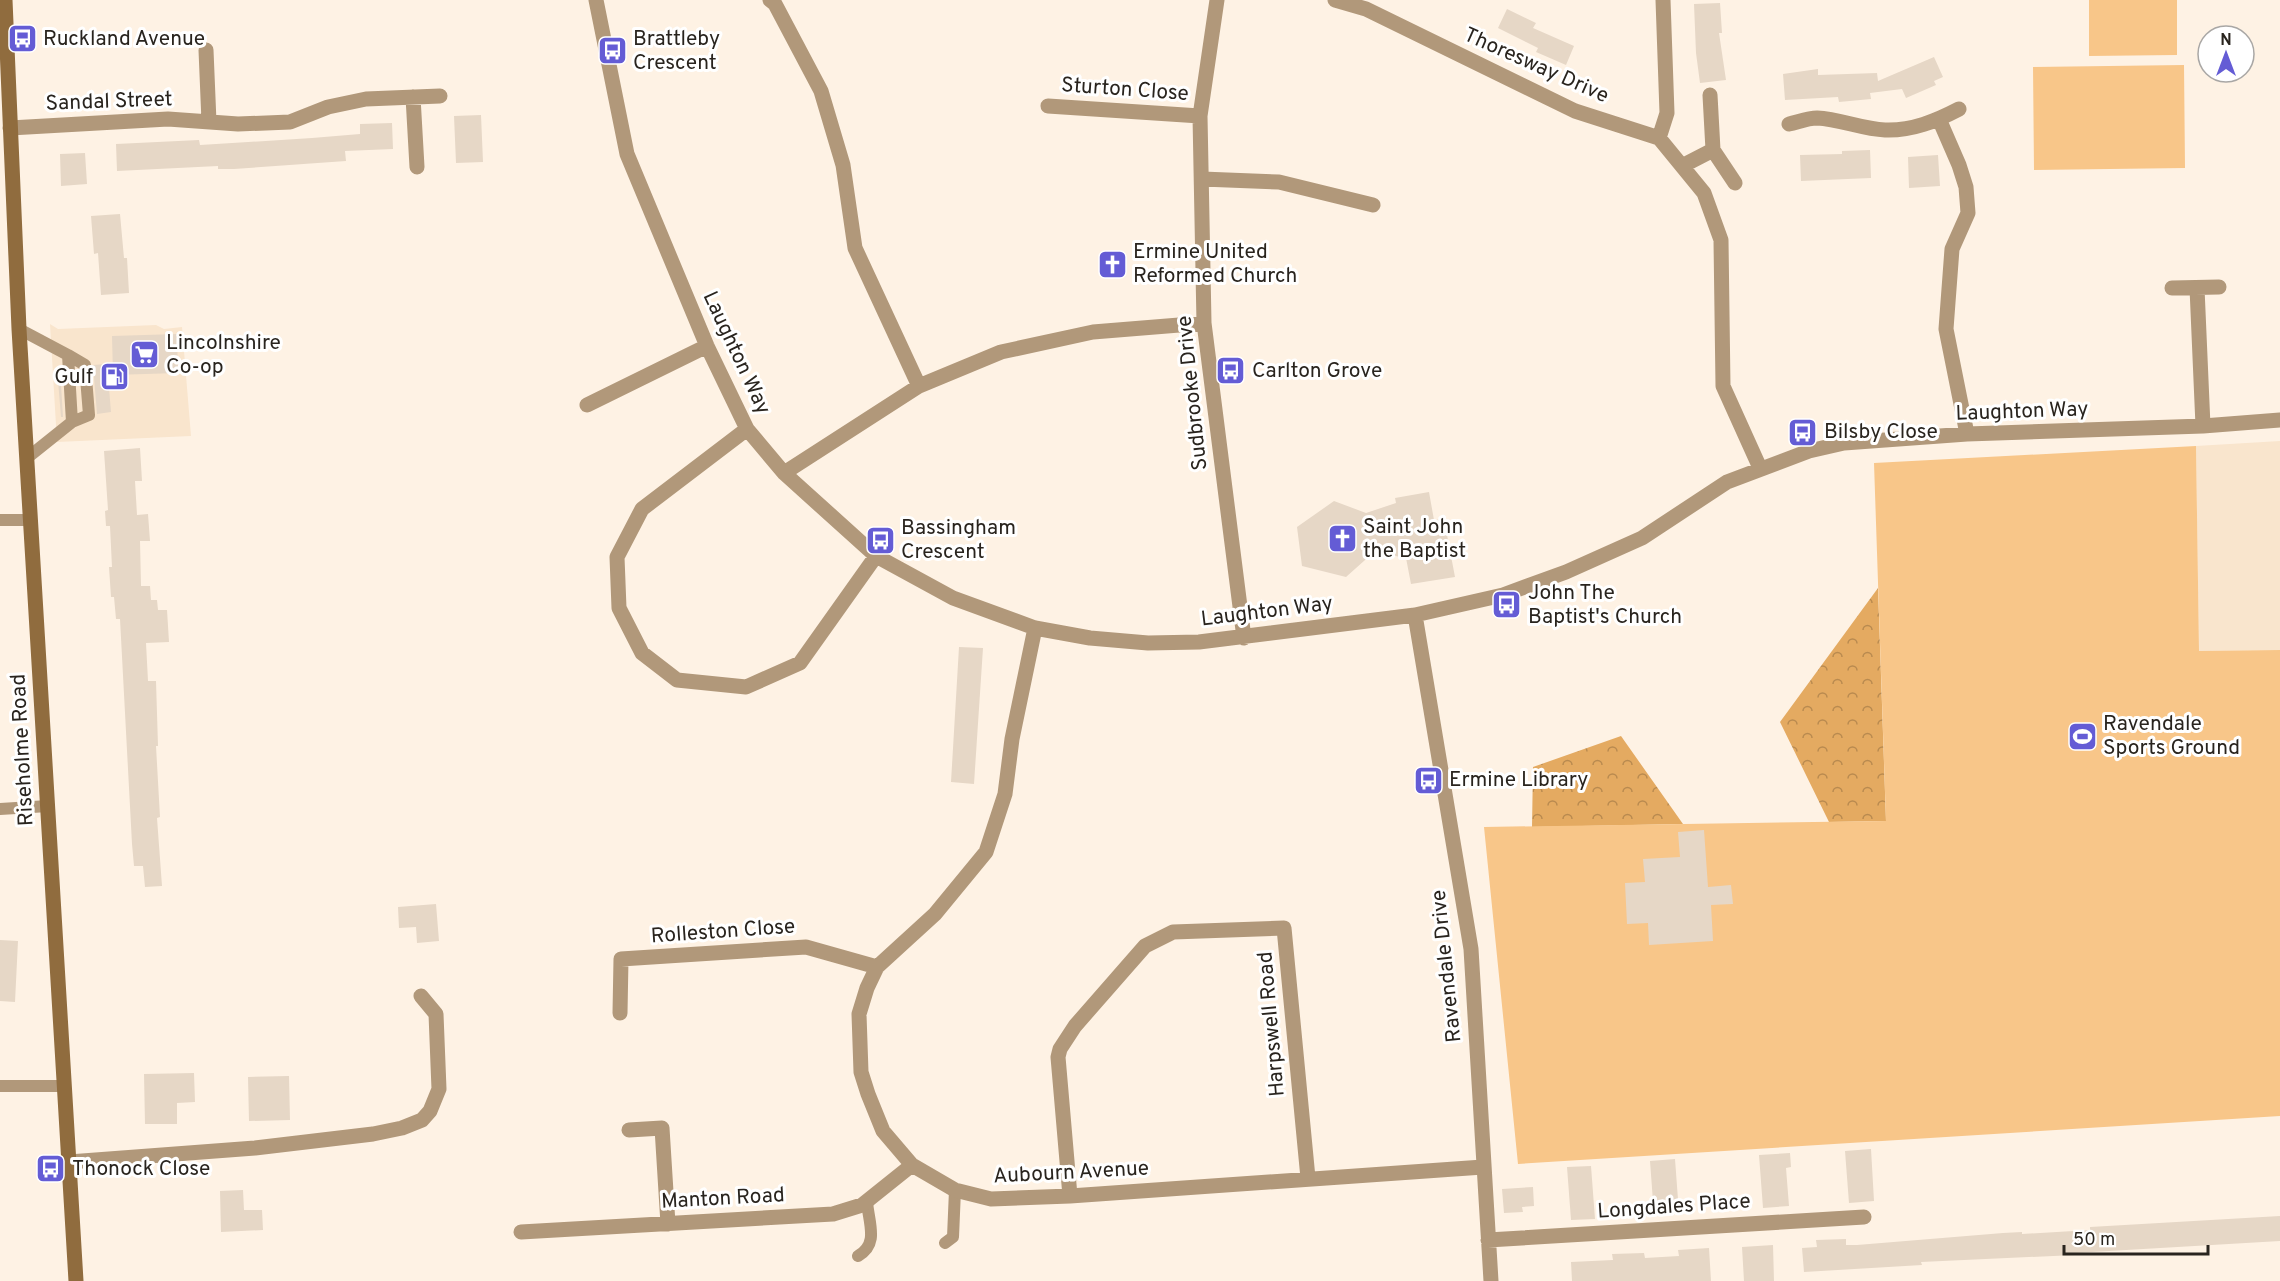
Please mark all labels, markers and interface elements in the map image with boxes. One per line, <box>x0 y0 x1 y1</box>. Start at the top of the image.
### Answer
street label: Thoresway Drive <box>1459 22 1613 110</box>
bus stop icon: Ruckland Avenue <box>6 23 38 55</box>
north arrow <box>2196 24 2256 84</box>
place label: Ruckland Avenue <box>43 26 205 53</box>
place label: Brattleby Crescent <box>633 26 720 77</box>
text: N <box>2220 31 2232 51</box>
bus stop icon: Brattleby Crescent <box>596 35 628 67</box>
street label: Sturton Close <box>1060 72 1190 108</box>
street label: Sandal Street <box>45 86 173 118</box>
place label: Ermine United Reformed Church <box>1133 239 1297 290</box>
church icon: Ermine United Reformed Church <box>1096 248 1128 280</box>
street label: Laughton Way <box>696 287 776 419</box>
street label: Sudbrooke Drive <box>1171 314 1215 472</box>
place label: Lincolnshire Co-op <box>166 330 281 381</box>
supermarket icon: Lincolnshire Co-op <box>129 339 161 371</box>
bus stop icon: Carlton Grove <box>1215 355 1247 387</box>
place label: Carlton Grove <box>1252 358 1382 385</box>
fuel station icon: Gulf <box>98 361 130 393</box>
place label: Gulf <box>54 364 93 391</box>
street label: Laughton Way <box>1955 396 2089 428</box>
bus stop icon: Bilsby Close <box>1787 416 1819 448</box>
place label: Bilsby Close <box>1824 419 1938 446</box>
place label: Saint John the Baptist <box>1363 514 1466 565</box>
place label: Bassingham Crescent <box>901 515 1016 566</box>
church icon: Saint John the Baptist <box>1326 523 1358 555</box>
bus stop icon: Bassingham Crescent <box>864 524 896 556</box>
place label: John The Baptist's Church <box>1528 580 1682 631</box>
bus stop icon: John The Baptist's Church <box>1491 589 1523 621</box>
street label: Laughton Way <box>1199 591 1335 633</box>
street label: Riseholme Road <box>6 673 40 827</box>
place label: Ravendale Sports Ground <box>2103 711 2240 762</box>
sports icon: Ravendale Sports Ground <box>2066 720 2098 752</box>
bus stop icon: Ermine Library <box>1412 764 1444 796</box>
place label: Ermine Library <box>1449 767 1588 794</box>
street label: Ravendale Drive <box>1426 888 1468 1044</box>
street label: Rolleston Close <box>650 913 796 951</box>
street label: Harpswell Road <box>1252 950 1292 1098</box>
bus stop icon: Thonock Close <box>35 1153 67 1185</box>
street label: Aubourn Avenue <box>992 1155 1150 1191</box>
place label: Thonock Close <box>72 1156 210 1183</box>
street label: Manton Road <box>660 1182 786 1216</box>
street label: Longdales Place <box>1596 1188 1752 1226</box>
scale bar <box>2064 1218 2208 1256</box>
text: 50 m <box>2073 1229 2115 1252</box>

